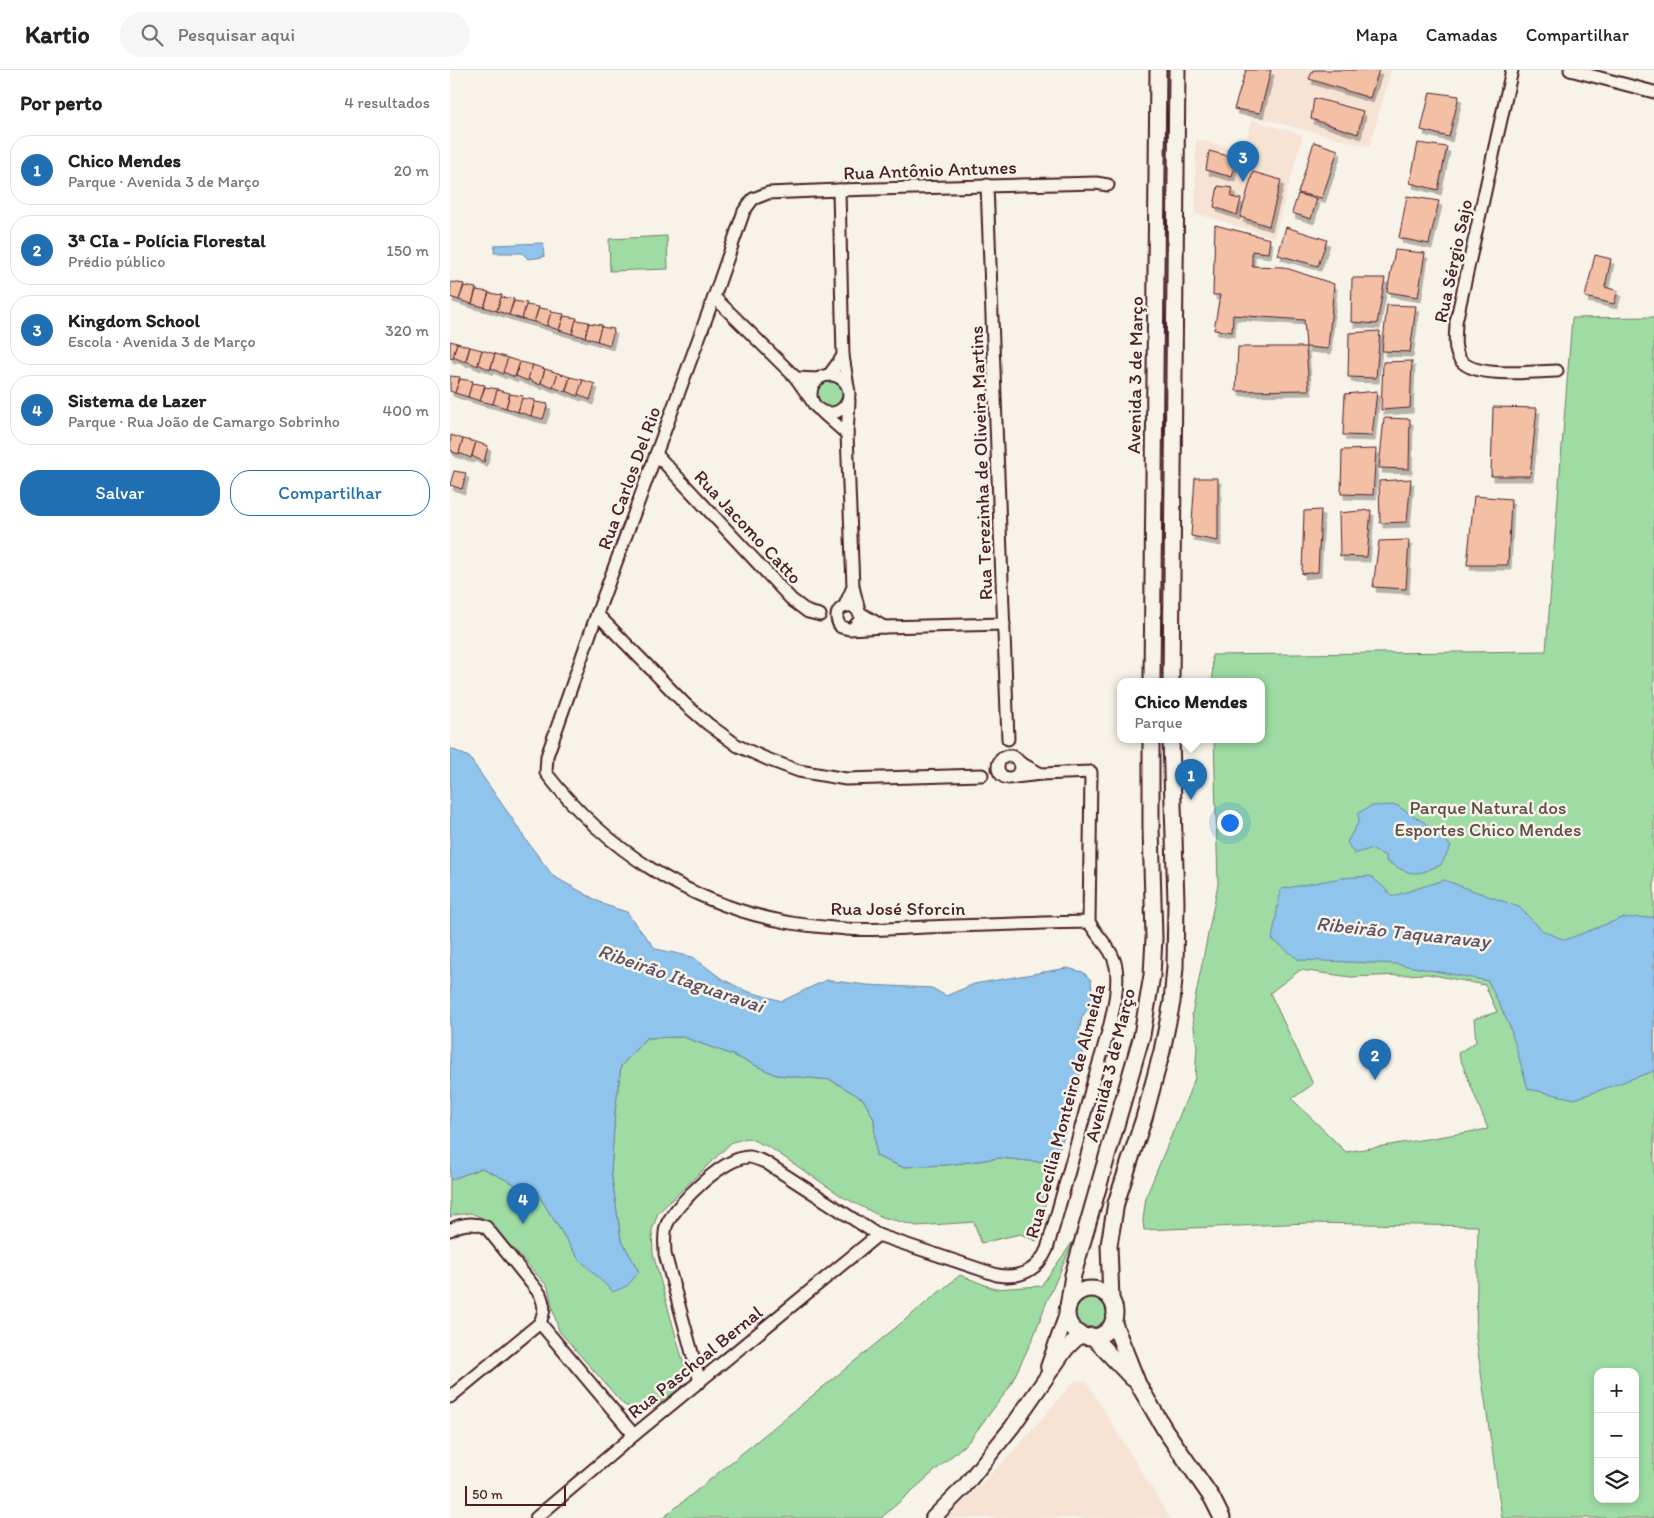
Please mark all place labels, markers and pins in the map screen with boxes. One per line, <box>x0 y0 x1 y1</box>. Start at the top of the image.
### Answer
pin: 3 <box>1227 141 1259 182</box>
pin: 1 <box>1175 759 1207 800</box>
pin: 2 <box>1359 1039 1391 1080</box>
pin: 4 <box>507 1183 539 1224</box>

